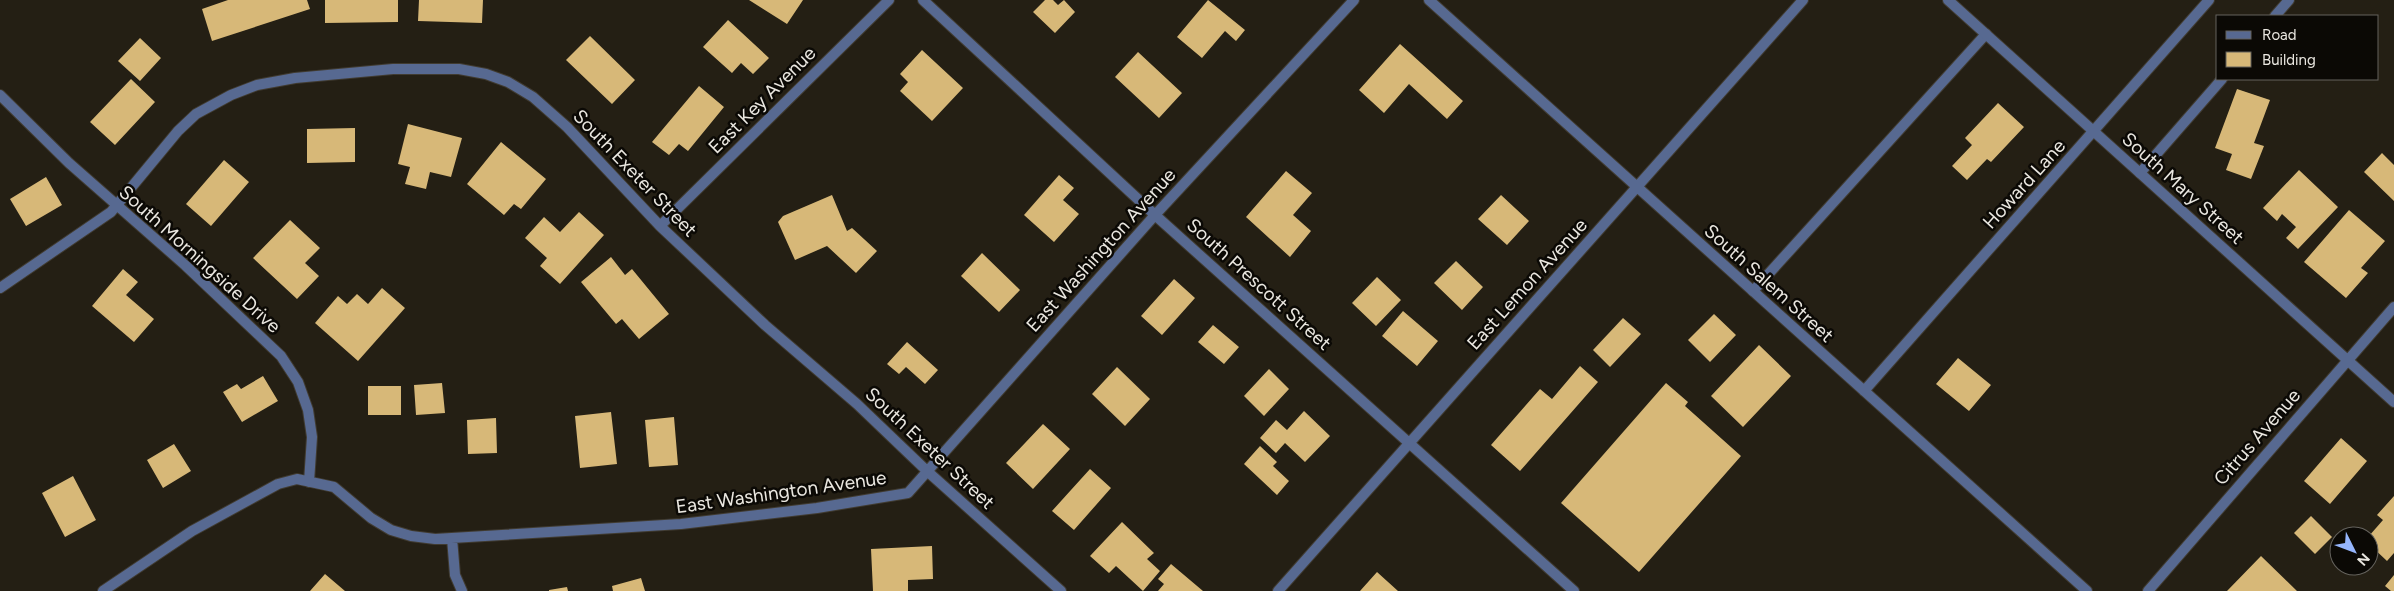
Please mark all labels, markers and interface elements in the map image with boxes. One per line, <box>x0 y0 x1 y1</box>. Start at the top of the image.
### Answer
legend <box>2216 15 2379 80</box>
text: Road <box>2262 26 2297 44</box>
street label: East Key Avenue <box>704 42 820 158</box>
text: Building <box>2262 51 2316 69</box>
street label: South Exeter Street <box>568 105 702 241</box>
street label: South Mary Street <box>2117 127 2249 249</box>
street label: Howard Lane <box>1978 135 2070 233</box>
street label: East Washington Avenue <box>1021 163 1181 337</box>
street label: South Morningside Drive <box>114 180 286 338</box>
street label: South Prescott Street <box>1182 213 1336 355</box>
street label: East Lemon Avenue <box>1462 214 1592 354</box>
street label: South Salem Street <box>1700 219 1838 347</box>
street label: South Exeter Street <box>861 382 999 514</box>
street label: Citrus Avenue <box>2209 384 2305 490</box>
street label: East Washington Avenue <box>674 466 888 518</box>
north arrow <box>2329 526 2379 576</box>
text: N <box>2353 550 2373 569</box>

